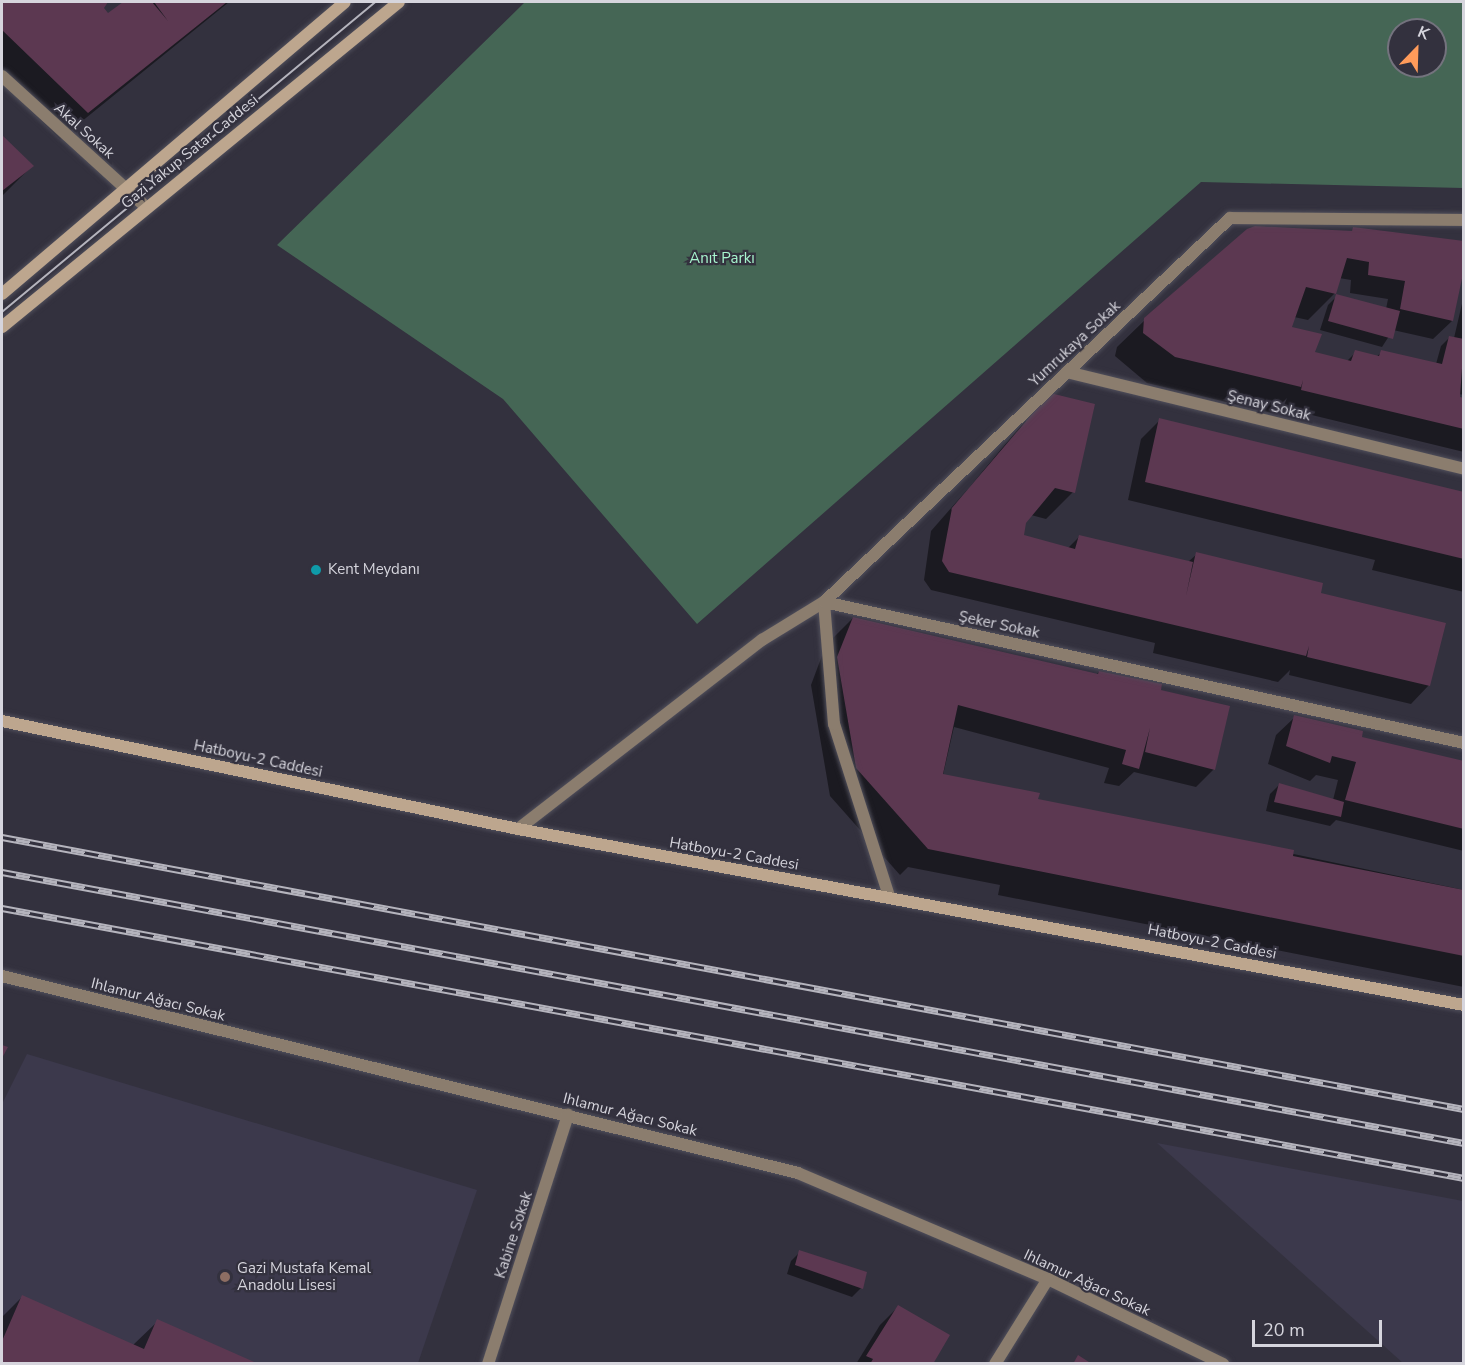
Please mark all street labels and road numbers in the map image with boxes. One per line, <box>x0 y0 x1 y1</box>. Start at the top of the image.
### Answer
street label: Gazi Yakup Satar Caddesi <box>118 91 262 213</box>
street label: Akal Sokak <box>50 99 118 163</box>
street label: Yumrukaya Sokak <box>1026 297 1124 391</box>
street label: Şenay Sokak <box>1225 387 1313 425</box>
street label: Şeker Sokak <box>957 608 1041 642</box>
street label: Hatboyu-2 Caddesi <box>192 737 324 781</box>
street label: Hatboyu-2 Caddesi <box>668 834 800 874</box>
street label: Hatboyu-2 Caddesi <box>1146 921 1278 963</box>
street label: Ihlamur Ağacı Sokak <box>89 975 227 1025</box>
street label: Ihlamur Ağacı Sokak <box>561 1090 699 1140</box>
street label: Kabine Sokak <box>491 1189 537 1281</box>
street label: Ihlamur Ağacı Sokak <box>1021 1246 1153 1320</box>

